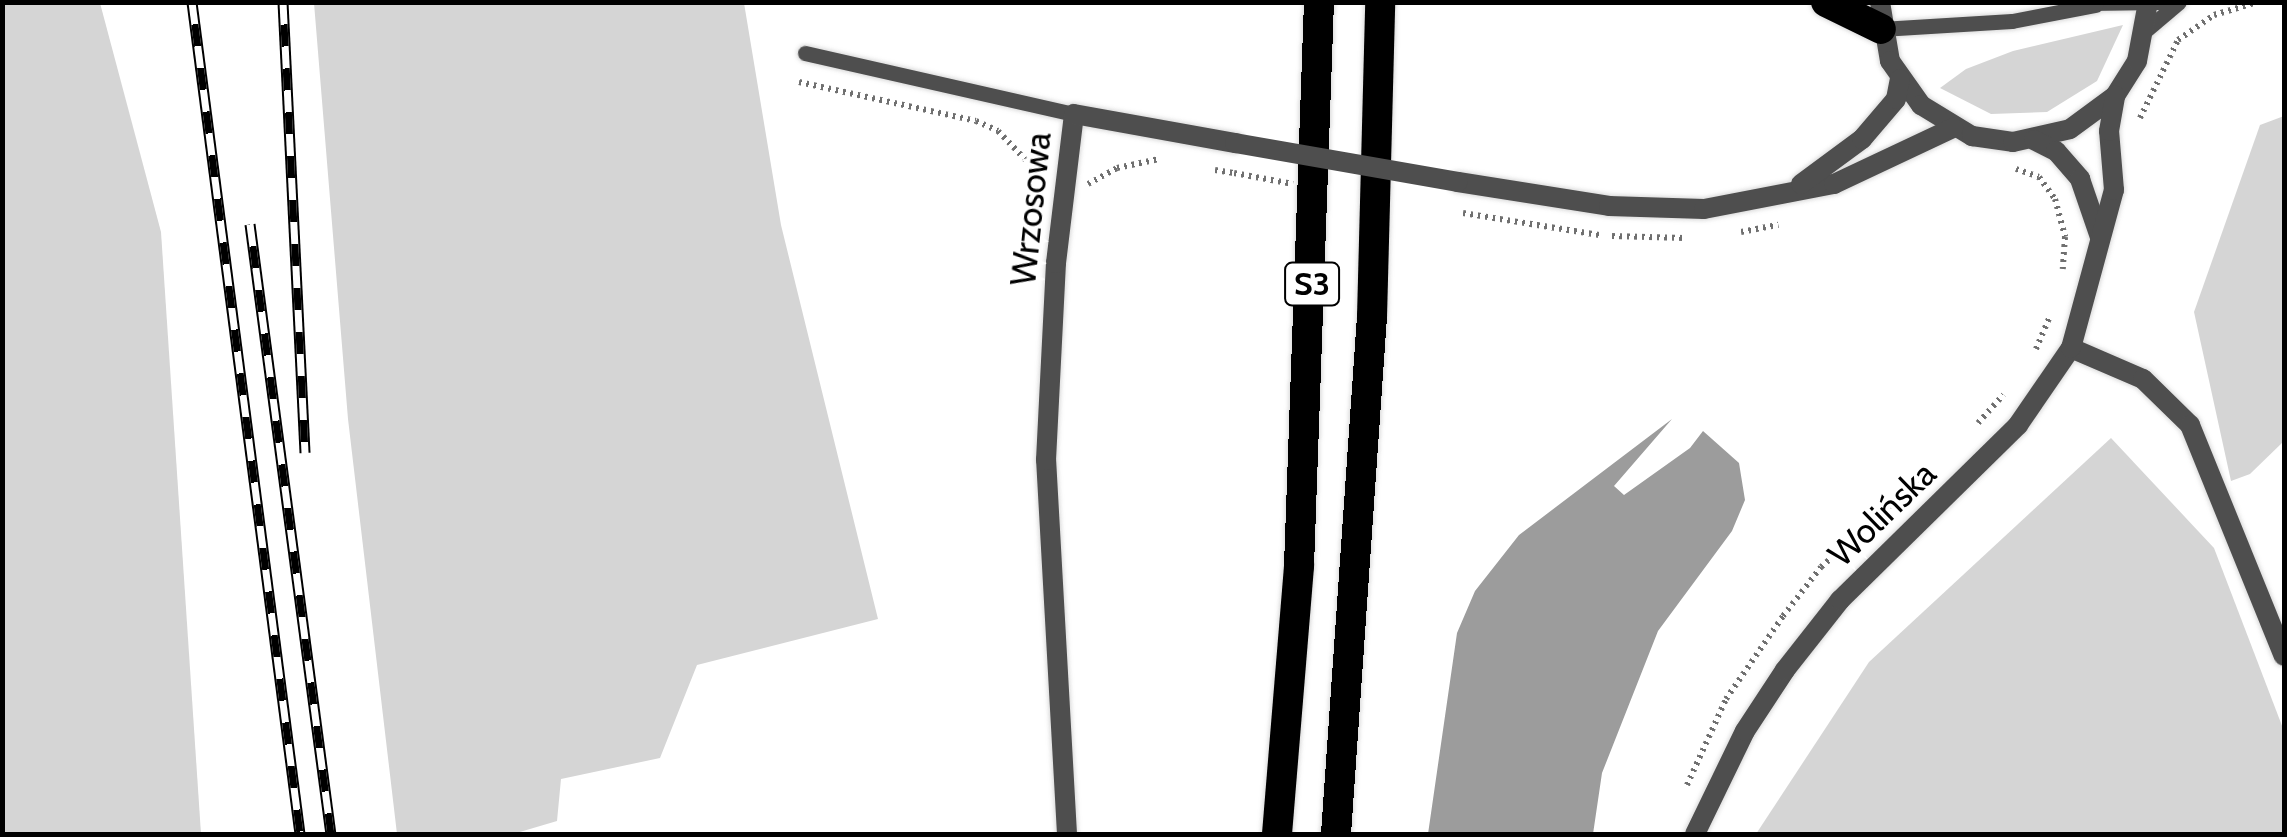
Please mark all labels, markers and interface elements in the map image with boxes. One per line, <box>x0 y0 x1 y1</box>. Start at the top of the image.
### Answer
street label: Wrzosowa <box>1002 130 1060 288</box>
road number: S3 <box>1282 257 1342 311</box>
street label: Wolińska <box>1820 453 1944 575</box>

